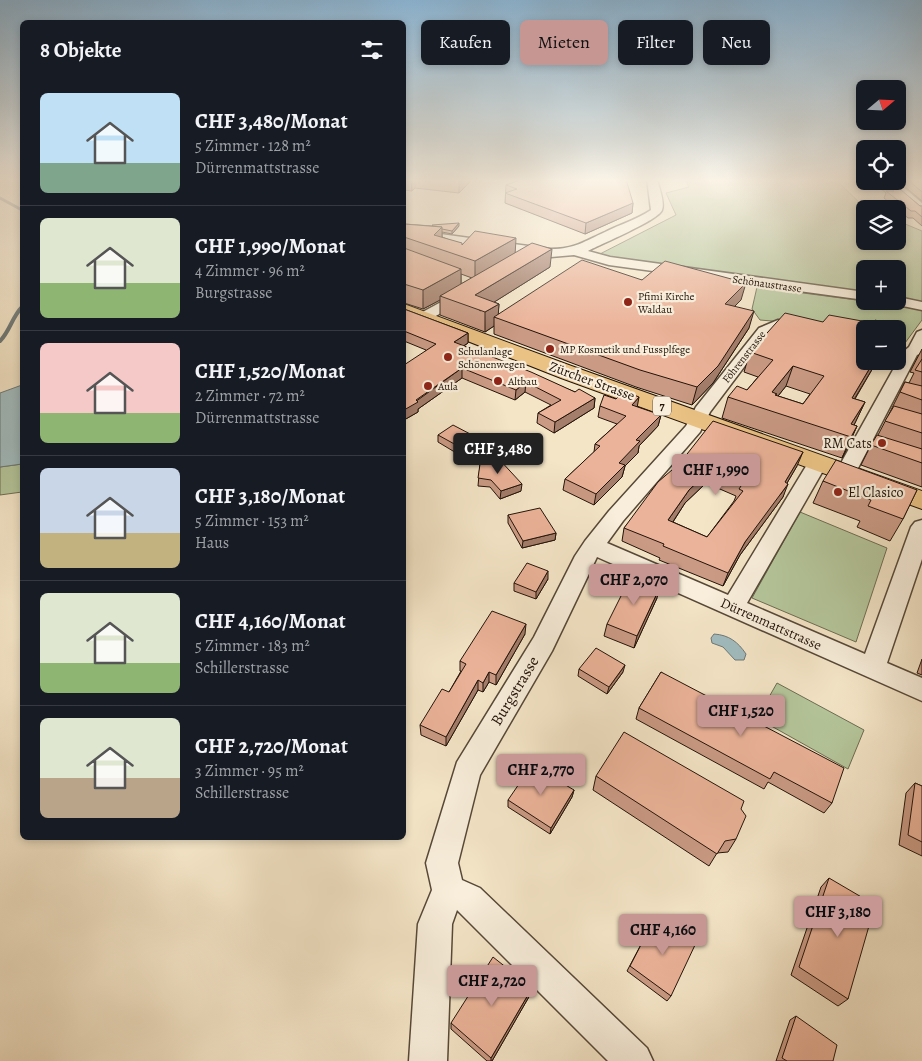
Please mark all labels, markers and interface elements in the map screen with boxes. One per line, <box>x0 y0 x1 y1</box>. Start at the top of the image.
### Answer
chip: Kaufen <box>421 20 510 65</box>
chip: Mieten <box>520 20 608 65</box>
chip: Filter <box>618 20 693 65</box>
chip: Neu <box>703 20 770 65</box>
text: 8 Objekte <box>40 36 122 64</box>
icon: filters <box>358 36 386 64</box>
north arrow <box>856 80 906 130</box>
map controls <box>856 80 906 370</box>
text: CHF 3,480/Monat <box>195 107 348 135</box>
icon: home <box>80 113 140 173</box>
text: 5 Zimmer · 128 m² <box>195 135 311 157</box>
button: locate <box>856 140 906 190</box>
text: Dürrenmattstrasse <box>195 157 319 179</box>
button: layers <box>856 200 906 250</box>
text: CHF 1,990/Monat <box>195 232 346 260</box>
icon: home <box>80 238 140 298</box>
text: 4 Zimmer · 96 m² <box>195 260 305 282</box>
button: + <box>856 260 906 310</box>
street label: Schönaustrasse <box>731 272 803 296</box>
text: Burgstrasse <box>195 282 273 304</box>
place label: Pfimi Kirche Waldau <box>637 289 695 317</box>
marker: Pfimi Kirche Waldau <box>622 296 634 308</box>
button: − <box>856 320 906 370</box>
street label: Föhrenstrasse <box>719 328 769 386</box>
place label: MP Kosmetik und Fussplfege <box>560 342 690 357</box>
marker: MP Kosmetik und Fussplfege <box>544 343 556 355</box>
place label: Schulanlage Schönenwegen <box>458 344 525 372</box>
marker: Schulanlage Schönenwegen <box>442 351 454 363</box>
text: CHF 1,520/Monat <box>195 357 345 385</box>
street label: Zürcher Strasse <box>547 357 637 405</box>
icon: home <box>80 363 140 423</box>
place label: Altbau <box>507 374 537 389</box>
marker: Altbau <box>492 375 504 387</box>
place label: Aula <box>437 379 459 394</box>
marker: Aula <box>422 380 434 392</box>
text: 2 Zimmer · 72 m² <box>195 385 305 407</box>
road number: 7 <box>653 396 671 416</box>
text: Dürrenmattstrasse <box>195 407 319 429</box>
pin: CHF 3,480 <box>441 432 555 475</box>
place label: RM Cats <box>823 434 872 453</box>
marker: RM Cats <box>876 437 888 449</box>
text: CHF 3,480 <box>464 438 532 460</box>
pin: CHF 1,990 <box>659 454 773 496</box>
text: CHF 1,990 <box>683 459 749 481</box>
text: CHF 3,180/Monat <box>195 482 345 510</box>
place label: El Clasico <box>848 483 903 502</box>
marker: El Clasico <box>832 486 844 498</box>
icon: home <box>80 488 140 548</box>
text: 5 Zimmer · 153 m² <box>195 510 309 532</box>
text: Haus <box>195 532 229 554</box>
pin: CHF 2,070 <box>577 564 691 606</box>
text: CHF 2,070 <box>600 569 668 591</box>
street label: Dürrenmattstrasse <box>717 593 825 655</box>
text: CHF 4,160/Monat <box>195 607 346 635</box>
icon: home <box>80 613 140 673</box>
text: 5 Zimmer · 183 m² <box>195 635 310 657</box>
street label: Burgstrasse <box>486 652 544 730</box>
text: Schillerstrasse <box>195 657 289 679</box>
pin: CHF 1,520 <box>684 694 798 737</box>
text: CHF 1,520 <box>708 700 774 722</box>
text: CHF 2,720/Monat <box>195 732 348 760</box>
icon: home <box>80 738 140 798</box>
pin: CHF 2,770 <box>484 754 598 796</box>
text: CHF 2,770 <box>508 759 574 781</box>
text: 3 Zimmer · 95 m² <box>195 760 304 782</box>
text: Schillerstrasse <box>195 782 289 804</box>
pin: CHF 3,180 <box>781 896 895 938</box>
text: CHF 3,180 <box>805 901 871 923</box>
pin: CHF 4,160 <box>606 914 720 956</box>
text: CHF 4,160 <box>630 919 696 941</box>
pin: CHF 2,720 <box>435 964 549 1007</box>
text: CHF 2,720 <box>458 970 526 992</box>

